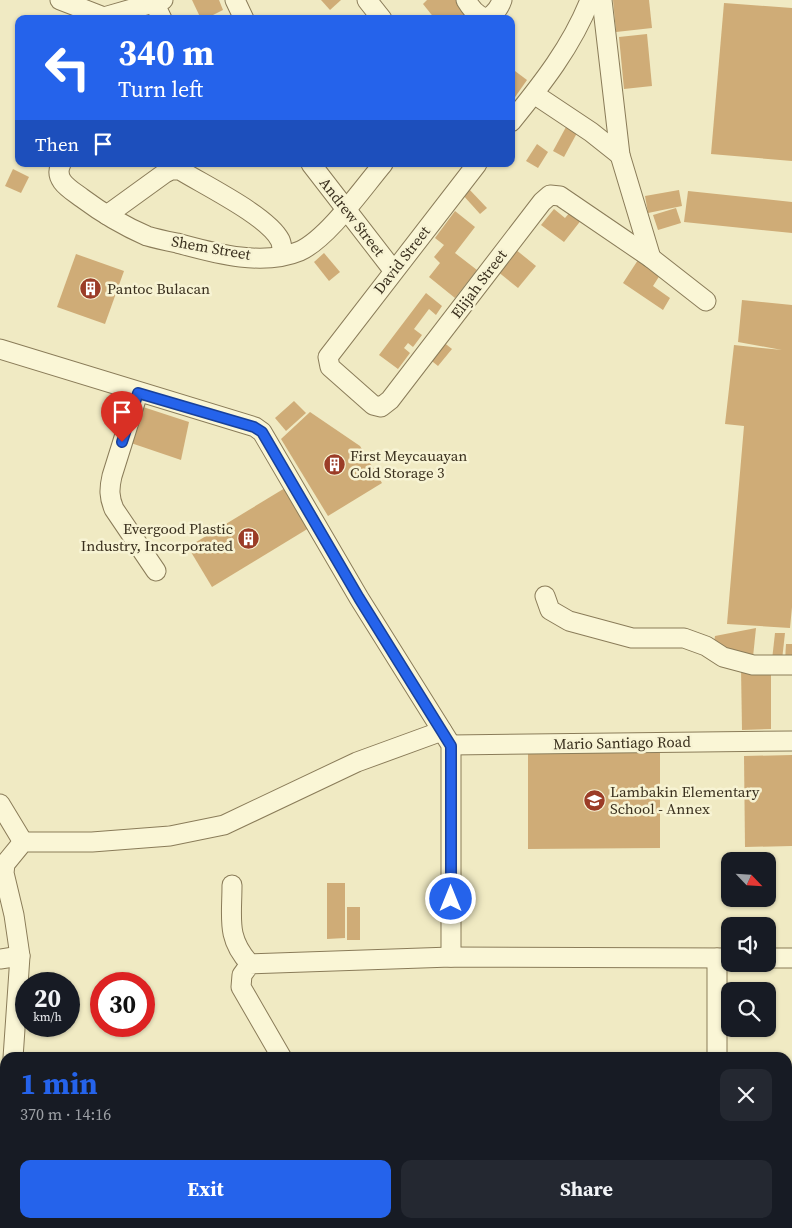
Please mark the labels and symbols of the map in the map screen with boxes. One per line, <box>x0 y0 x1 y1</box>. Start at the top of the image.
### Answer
street label: Andrew Street <box>315 173 390 261</box>
street label: David Street <box>368 221 435 298</box>
street label: Shem Street <box>170 230 252 265</box>
street label: Elijah Street <box>446 245 511 322</box>
building icon: Pantoc Bulacan <box>79 277 103 301</box>
place label: Pantoc Bulacan <box>107 278 210 299</box>
pin <box>101 391 143 442</box>
place label: First Meycauayan Cold Storage 3 <box>350 445 467 483</box>
building icon: First Meycauayan Cold Storage 3 <box>322 453 346 477</box>
place label: Evergood Plastic Industry, Incorporated <box>81 518 233 556</box>
building icon: Evergood Plastic Industry, Incorporated <box>237 526 261 550</box>
street label: Mario Santiago Road <box>553 731 692 754</box>
place label: Lambakin Elementary School - Annex <box>610 781 760 819</box>
school or university icon: Lambakin Elementary School - Annex <box>582 789 606 813</box>
north arrow <box>721 852 776 908</box>
position arrow <box>424 872 476 924</box>
speed limit sign: 30 <box>90 972 155 1037</box>

